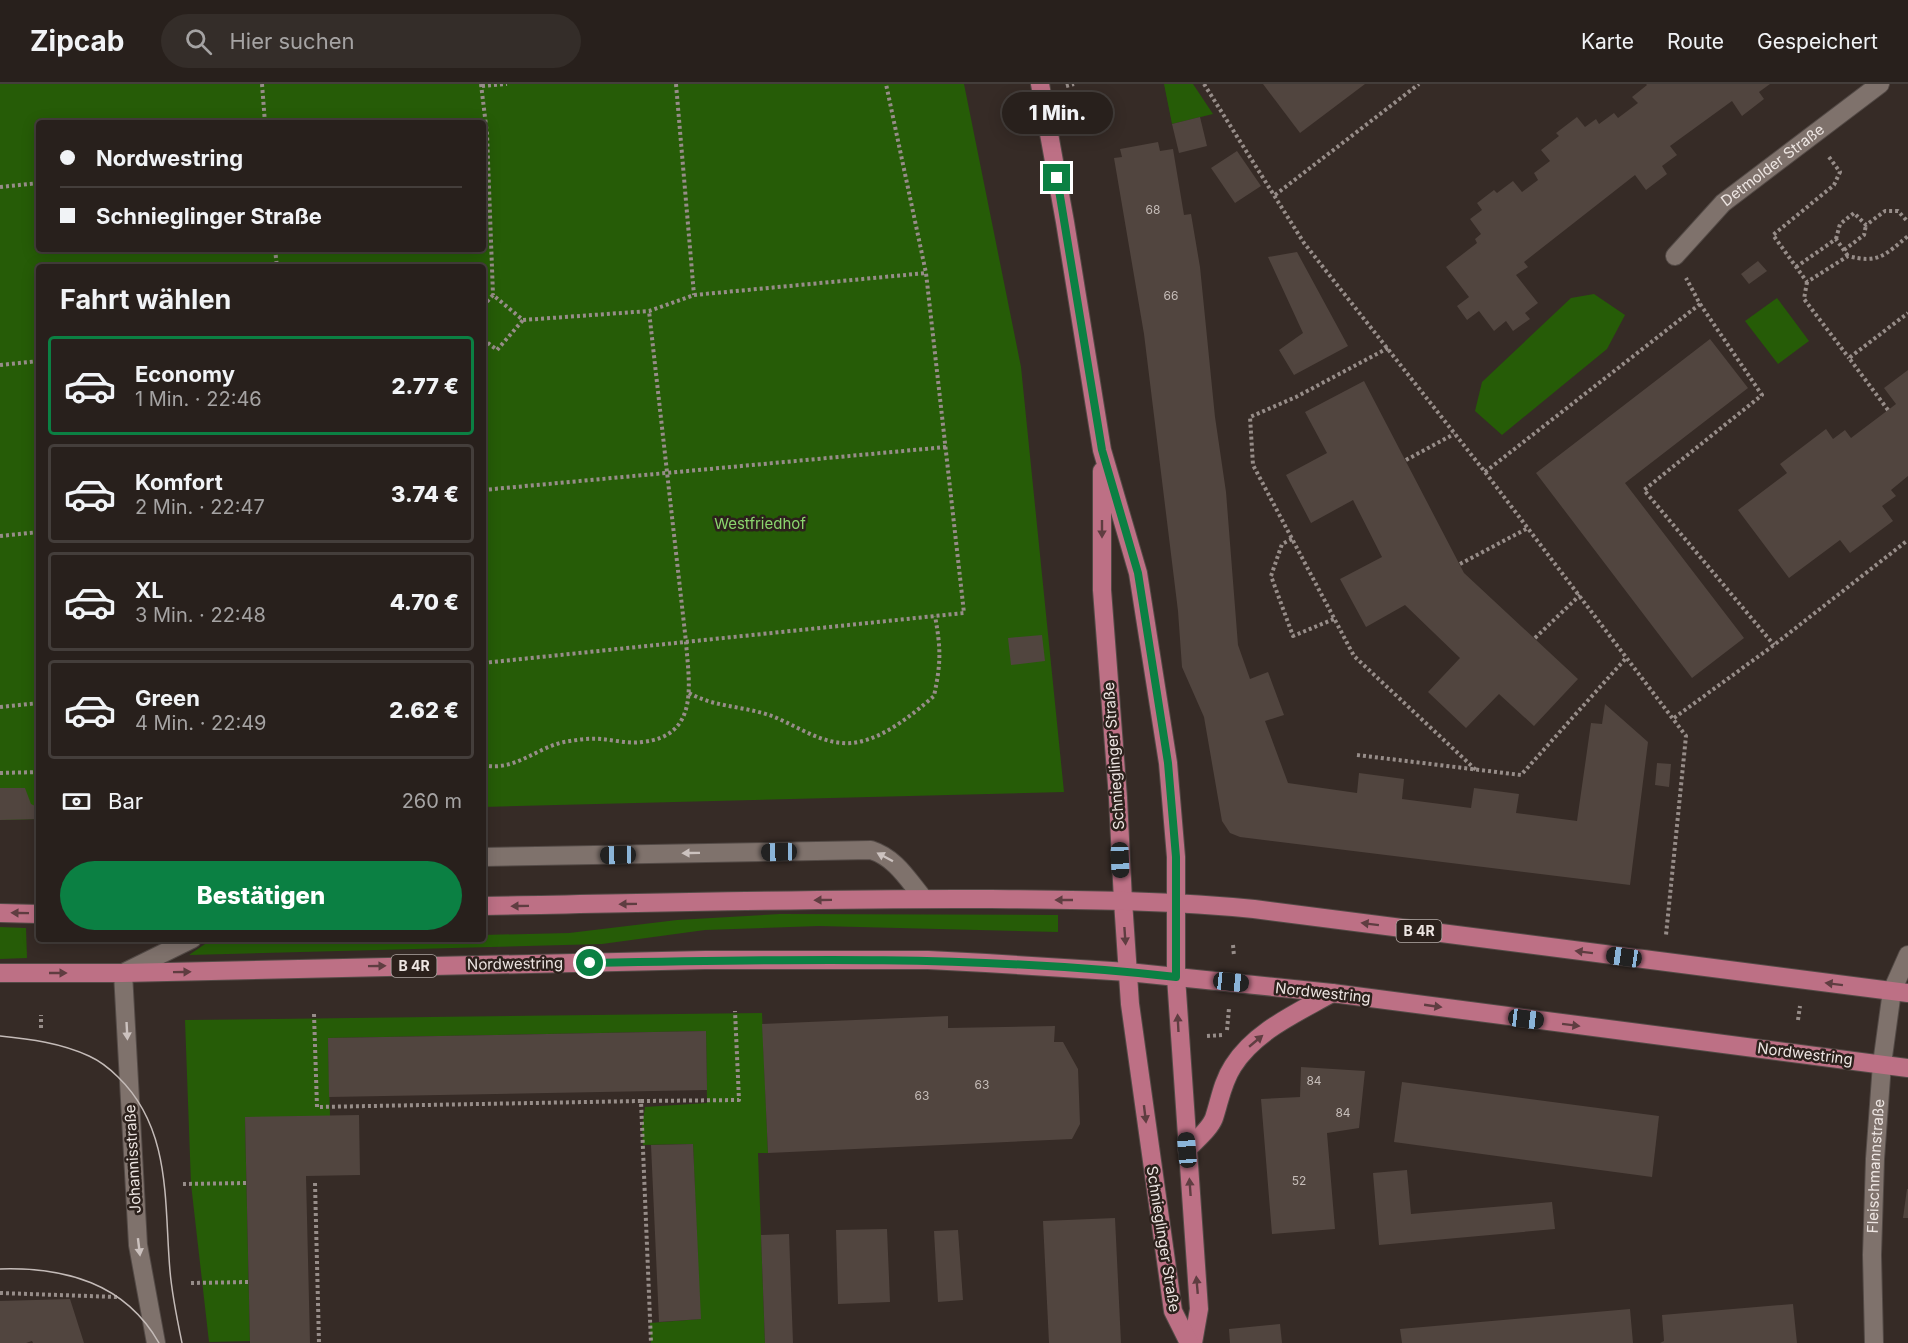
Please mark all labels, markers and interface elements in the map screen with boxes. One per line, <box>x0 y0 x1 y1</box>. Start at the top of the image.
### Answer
search box <box>161 14 581 68</box>
text: Zipcab <box>30 24 125 58</box>
icon: search <box>182 25 215 58</box>
text: Hier suchen <box>230 28 355 54</box>
text: Karte <box>1581 29 1634 54</box>
text: Route <box>1667 29 1724 54</box>
text: Gespeichert <box>1757 29 1878 54</box>
callout: 1 Min. <box>1002 91 1112 133</box>
text: 1 Min. <box>1029 101 1086 125</box>
street label: Detmolder Straße <box>1717 120 1828 210</box>
text: Nordwestring <box>96 145 243 171</box>
route end <box>1043 164 1070 191</box>
house number: 68 <box>1146 202 1160 217</box>
text: Schnieglinger Straße <box>96 203 322 229</box>
text: Fahrt wählen <box>60 283 231 316</box>
house number: 66 <box>1164 288 1178 303</box>
icon: car <box>63 359 117 413</box>
text: Economy <box>135 361 235 387</box>
text: 2.77 € <box>392 373 459 399</box>
text: 1 Min. · 22:46 <box>135 387 262 411</box>
icon: car <box>63 467 117 521</box>
text: Komfort <box>135 469 223 495</box>
text: 3.74 € <box>391 481 459 507</box>
text: 2 Min. · 22:47 <box>135 495 265 519</box>
park label: Westfriedhof <box>714 514 806 533</box>
one-way arrow <box>1097 520 1107 539</box>
icon: car <box>63 575 117 629</box>
text: XL <box>135 577 164 603</box>
text: 4.70 € <box>390 589 459 615</box>
text: 3 Min. · 22:48 <box>135 603 266 627</box>
street label: Schnieglinger Straße <box>1099 682 1128 831</box>
icon: car <box>63 683 117 737</box>
text: Green <box>135 685 200 711</box>
text: 2.62 € <box>389 697 459 723</box>
text: 4 Min. · 22:49 <box>135 711 267 735</box>
icon: cash <box>60 785 93 818</box>
text: Bar <box>108 788 143 814</box>
text: 260 m <box>402 789 462 813</box>
car <box>1110 842 1130 878</box>
car <box>761 843 797 861</box>
car <box>600 846 636 864</box>
one-way arrow <box>682 849 701 858</box>
one-way arrow <box>876 852 893 862</box>
button: Bestätigen <box>60 861 462 930</box>
one-way arrow <box>814 895 833 904</box>
one-way arrow <box>1055 895 1074 905</box>
one-way arrow <box>619 899 638 908</box>
one-way arrow <box>510 901 529 911</box>
one-way arrow <box>10 909 29 918</box>
one-way arrow <box>1360 920 1379 929</box>
road number: B 4R <box>1396 920 1442 942</box>
one-way arrow <box>1120 927 1130 946</box>
car <box>1605 946 1643 968</box>
one-way arrow <box>1574 947 1593 957</box>
route start <box>576 949 603 976</box>
street label: Nordwestring <box>467 953 563 974</box>
road number: B 4R <box>392 955 436 977</box>
one-way arrow <box>367 962 386 971</box>
one-way arrow <box>172 967 191 977</box>
one-way arrow <box>49 968 68 978</box>
car <box>1212 971 1250 993</box>
street label: Nordwestring <box>1274 978 1372 1007</box>
one-way arrow <box>1824 979 1843 988</box>
one-way arrow <box>1423 1002 1442 1011</box>
car <box>1507 1008 1545 1030</box>
one-way arrow <box>1174 1013 1183 1032</box>
one-way arrow <box>1561 1020 1580 1030</box>
one-way arrow <box>122 1022 131 1041</box>
one-way arrow <box>1248 1035 1263 1048</box>
street label: Nordwestring <box>1756 1038 1854 1069</box>
house number: 84 <box>1306 1073 1322 1088</box>
house number: 63 <box>975 1077 989 1092</box>
house number: 63 <box>915 1088 929 1103</box>
street label: Fleischmannstraße <box>1863 1098 1888 1234</box>
street label: Johannisstraße <box>120 1104 145 1214</box>
one-way arrow <box>1140 1104 1150 1123</box>
house number: 84 <box>1335 1105 1351 1120</box>
car <box>1176 1131 1198 1169</box>
street label: Schnieglinger Straße <box>1143 1164 1184 1314</box>
house number: 52 <box>1292 1173 1306 1188</box>
one-way arrow <box>1185 1177 1195 1196</box>
one-way arrow <box>134 1238 144 1257</box>
one-way arrow <box>1192 1276 1202 1295</box>

